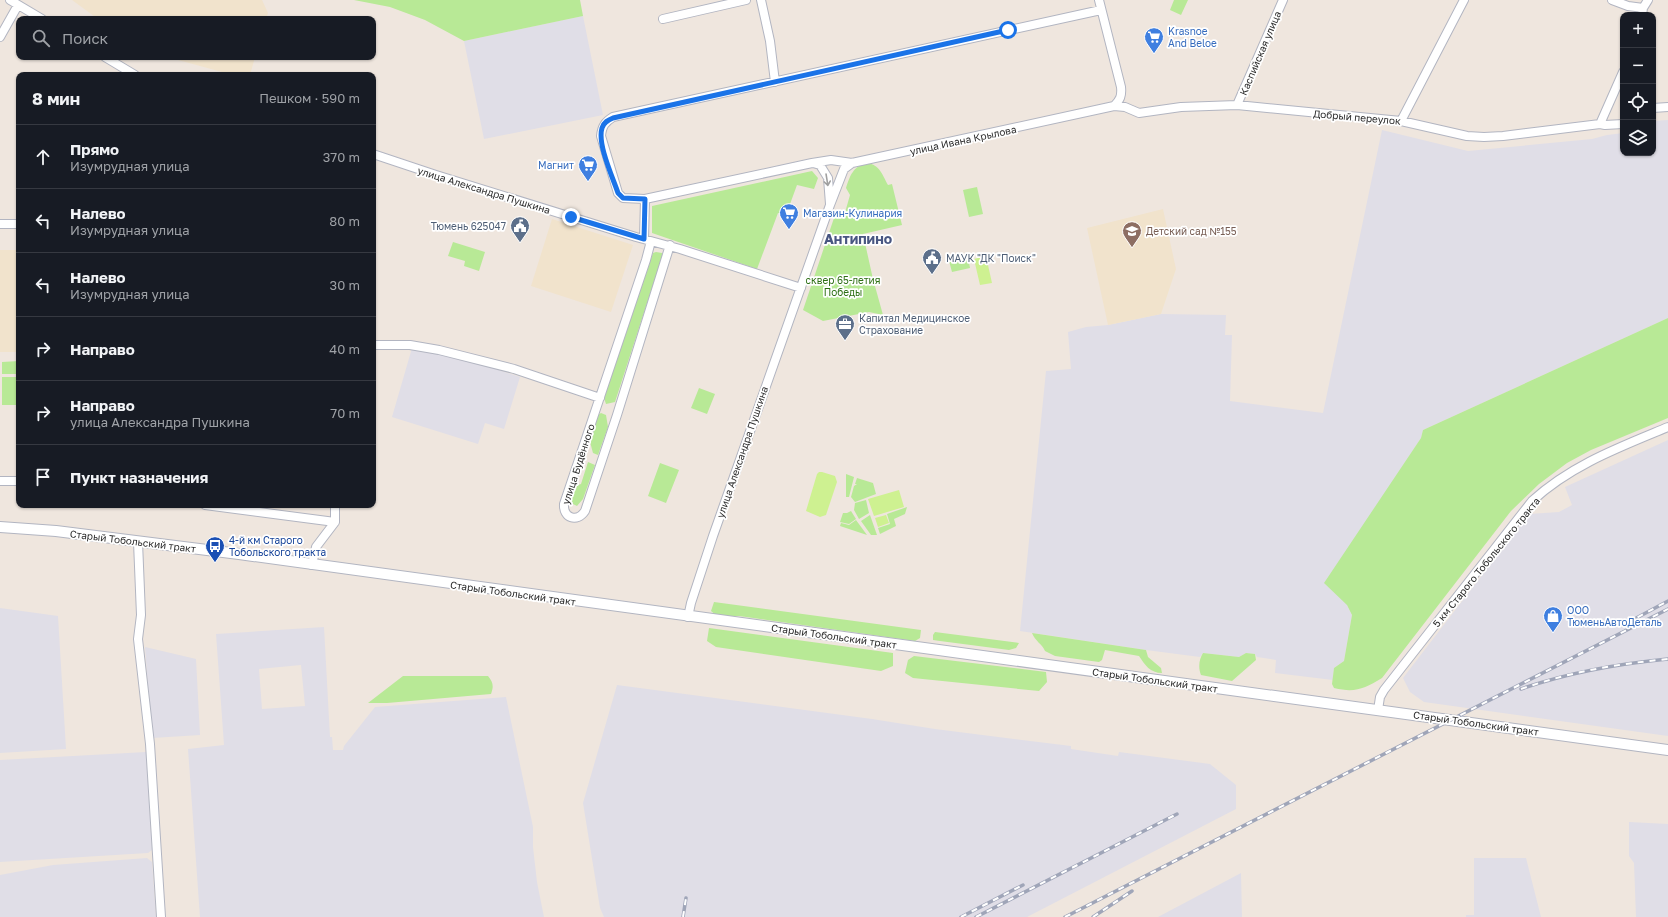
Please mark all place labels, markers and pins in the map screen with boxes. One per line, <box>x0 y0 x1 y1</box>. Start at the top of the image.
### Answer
place label: Krasnoe And Beloe <box>1168 25 1217 49</box>
supermarket icon: Krasnoe And Beloe <box>1143 26 1165 54</box>
supermarket icon: Магнит <box>577 154 599 182</box>
place label: Магнит <box>538 159 574 171</box>
supermarket icon: Магазин-Кулинария <box>778 202 800 230</box>
place label: Магазин-Кулинария <box>803 207 902 219</box>
public building icon: Тюмень 625047 <box>509 215 531 243</box>
place label: Тюмень 625047 <box>431 220 506 232</box>
school or university icon: Детский сад №155 <box>1121 220 1143 248</box>
place label: Детский сад №155 <box>1146 225 1237 237</box>
public building icon: МАУК "ДК "Поиск" <box>921 247 943 275</box>
place label: МАУК "ДК "Поиск" <box>946 252 1036 264</box>
place label: Капитал Медицинское Страхование <box>859 312 970 336</box>
office icon: Капитал Медицинское Страхование <box>834 313 856 341</box>
place label: 4-й км Старого Тобольского тракта <box>229 534 326 558</box>
bus stop icon: 4-й км Старого Тобольского тракта <box>204 535 226 563</box>
place label: ООО ТюменьАвтоДеталь <box>1567 604 1662 628</box>
shop icon: ООО ТюменьАвтоДеталь <box>1542 605 1564 633</box>

